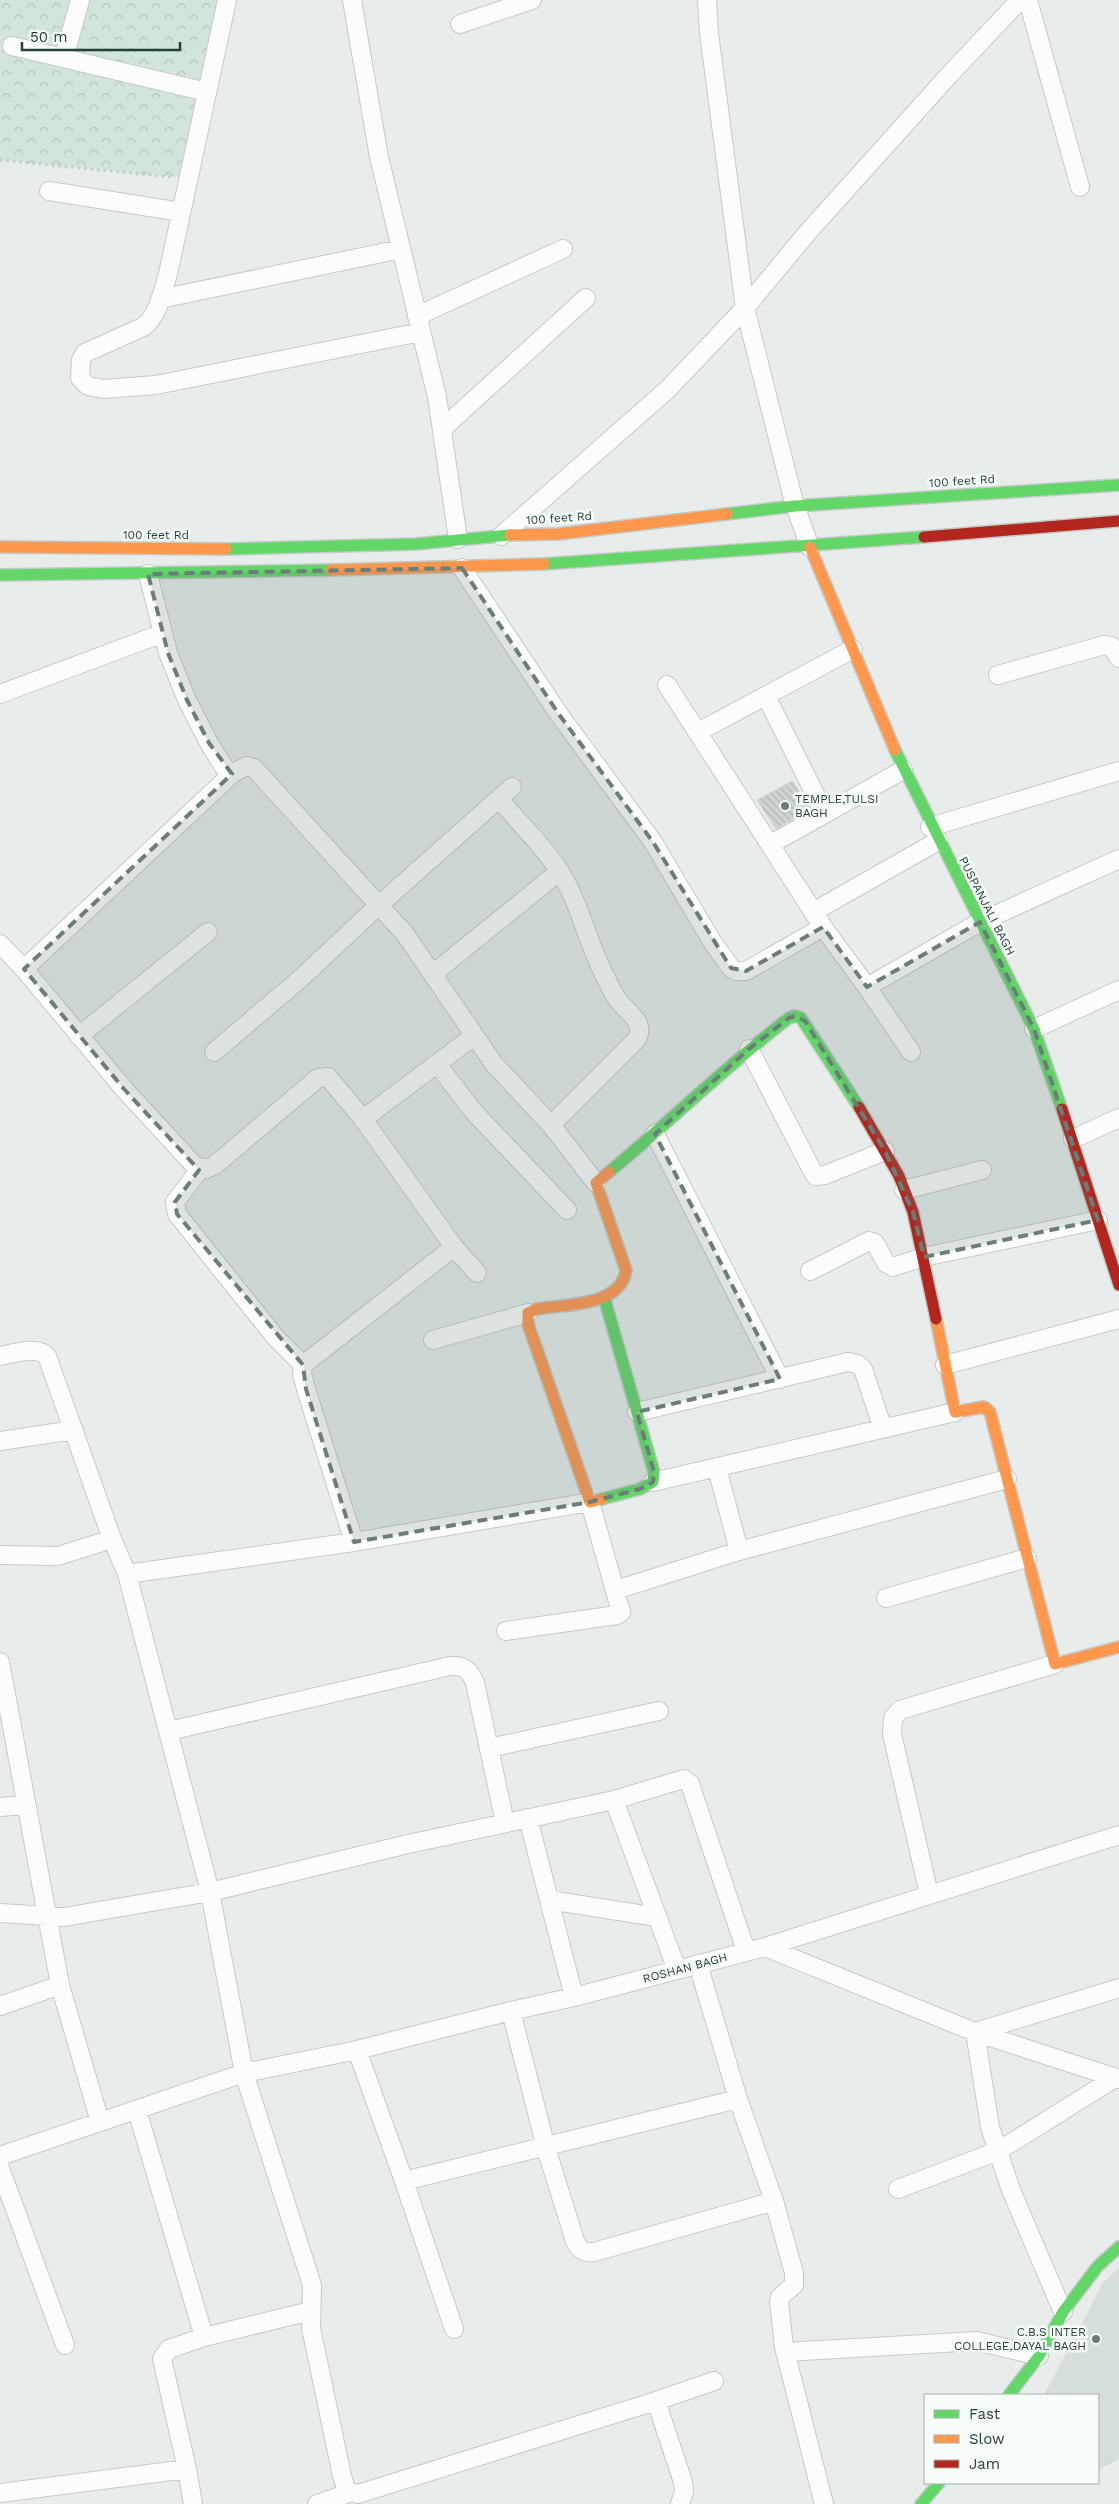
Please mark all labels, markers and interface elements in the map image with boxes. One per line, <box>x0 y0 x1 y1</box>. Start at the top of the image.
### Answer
scale bar <box>22 20 180 52</box>
text: 50 m <box>30 28 67 46</box>
street label: 100 feet Rd <box>929 472 995 490</box>
street label: 100 feet Rd <box>526 509 592 527</box>
street label: 100 feet Rd <box>123 528 189 542</box>
place label: TEMPLE,TULSI BAGH <box>795 792 879 820</box>
marker: TEMPLE,TULSI BAGH <box>779 800 791 812</box>
street label: PUSPANJALI BAGH <box>956 854 1018 958</box>
street label: ROSHAN BAGH <box>641 1950 729 1986</box>
place label: C.B.S INTER COLLEGE,DAYAL BAGH <box>954 2325 1086 2353</box>
marker: C.B.S INTER COLLEGE,DAYAL BAGH <box>1090 2333 1102 2345</box>
legend <box>924 2394 1099 2484</box>
text: Fast <box>969 2405 1001 2423</box>
text: Slow <box>969 2430 1005 2448</box>
text: Jam <box>969 2455 1000 2473</box>

